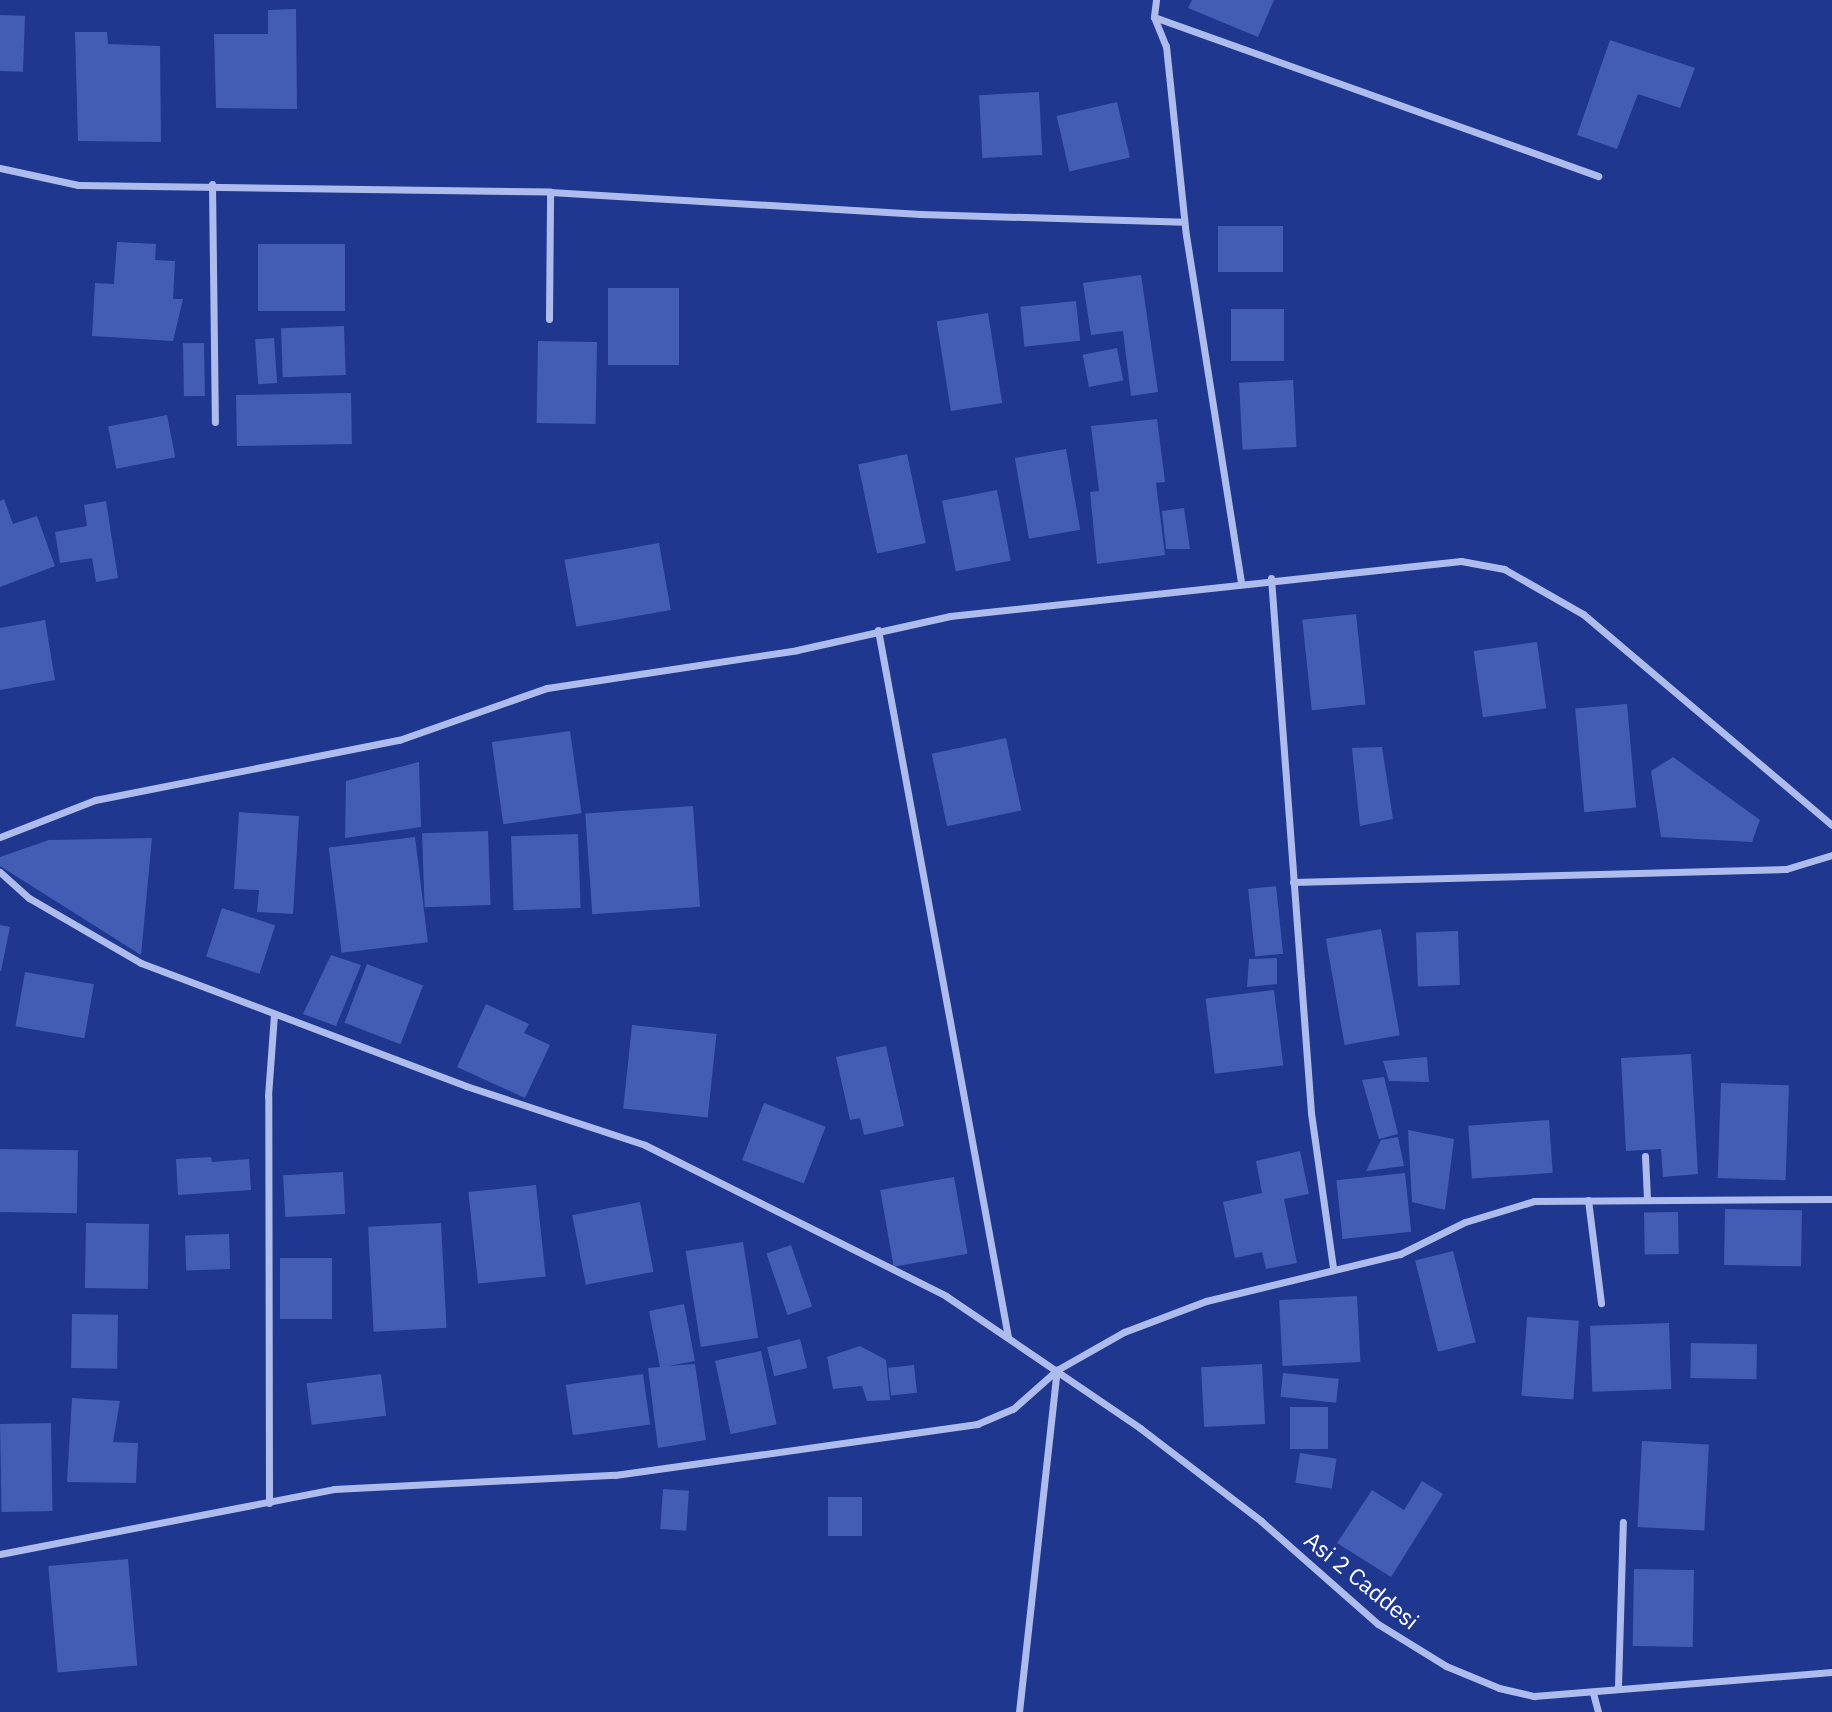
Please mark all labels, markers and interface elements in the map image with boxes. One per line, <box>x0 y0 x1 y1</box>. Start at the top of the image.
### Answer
street label: Asi 2 Caddesi <box>1299 1525 1425 1635</box>

